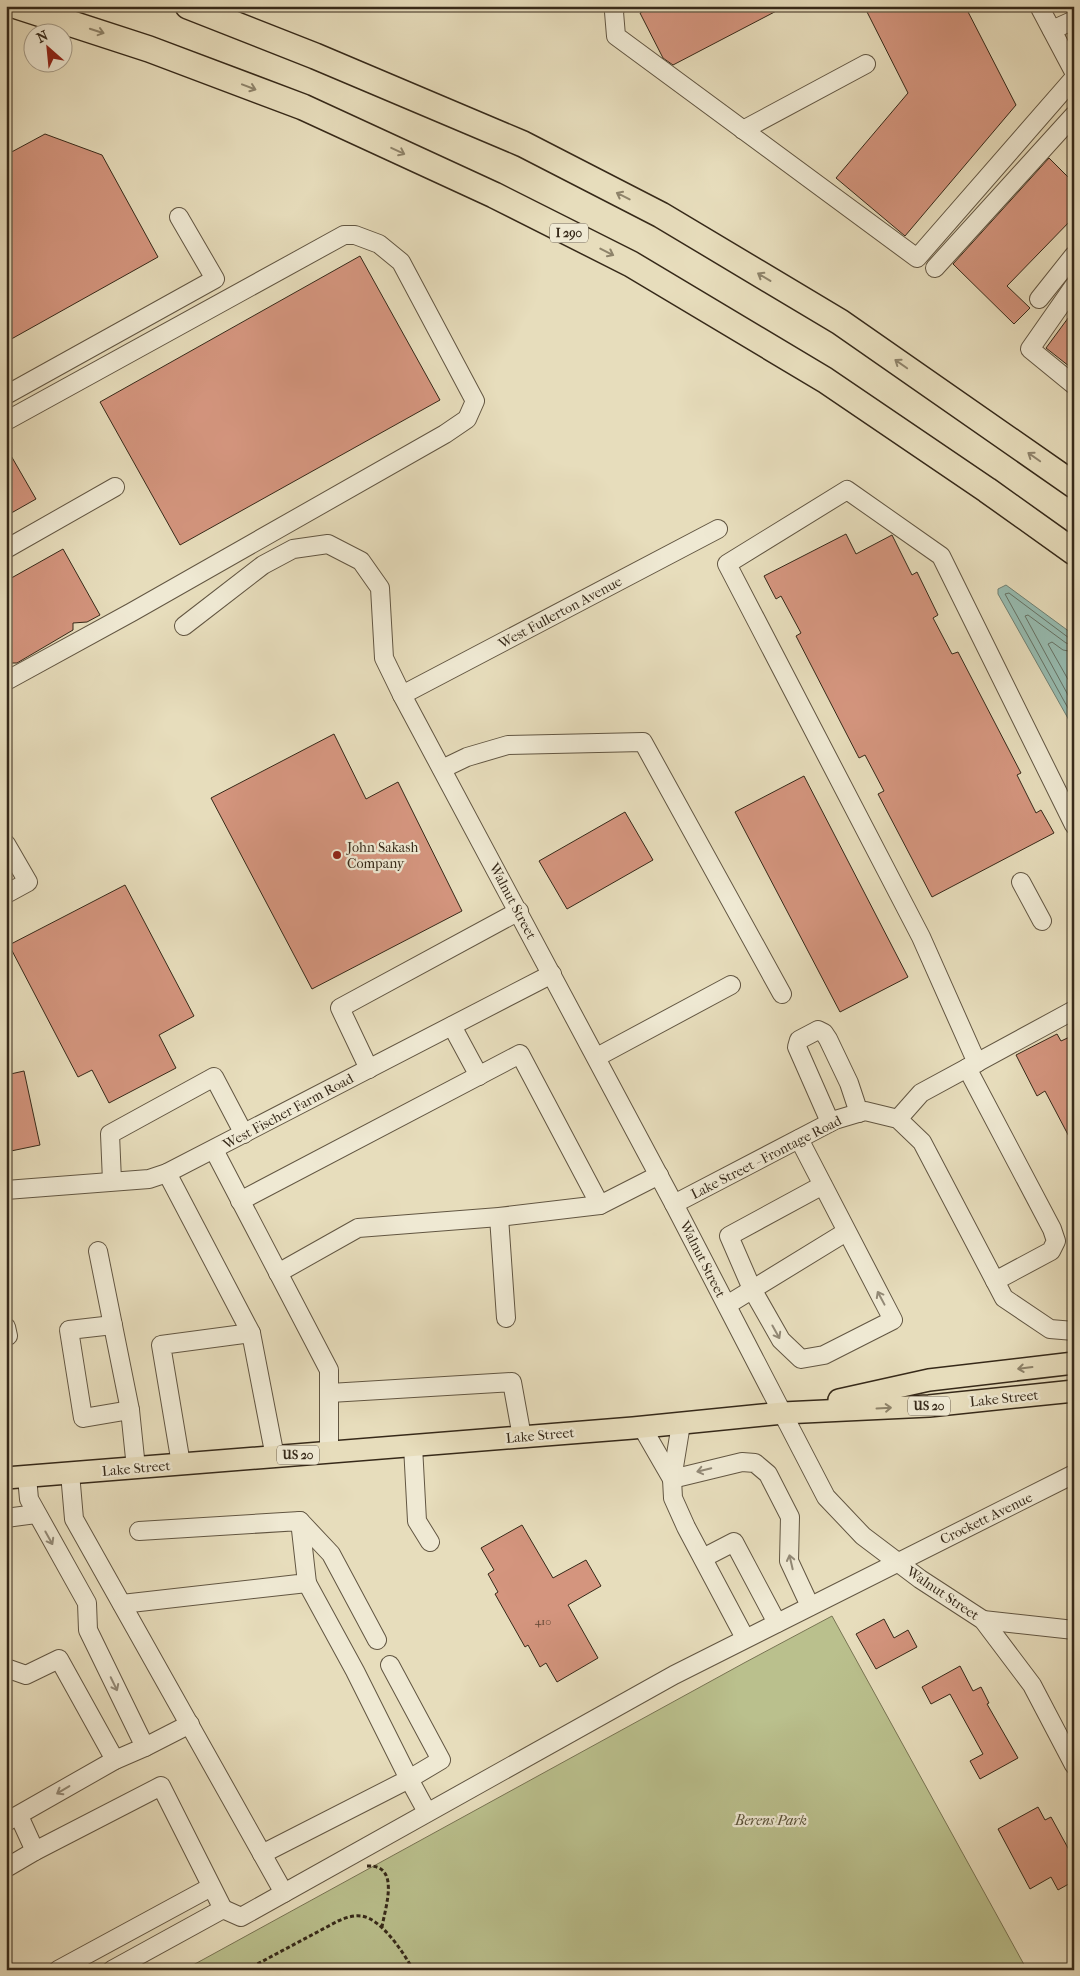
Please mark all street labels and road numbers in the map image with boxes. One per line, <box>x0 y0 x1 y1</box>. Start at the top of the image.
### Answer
road number: I 290 <box>550 224 588 242</box>
street label: West Fullerton Avenue <box>495 573 625 653</box>
street label: Walnut Street <box>485 859 540 942</box>
street label: West Fischer Farm Road <box>219 1070 357 1153</box>
street label: Lake Street - Frontage Road <box>688 1112 845 1203</box>
street label: Walnut Street <box>675 1217 729 1300</box>
street label: Lake Street <box>969 1386 1039 1411</box>
road number: US 20 <box>908 1396 950 1415</box>
street label: Lake Street <box>505 1424 575 1447</box>
road number: US 20 <box>277 1446 319 1464</box>
street label: Lake Street <box>101 1457 171 1480</box>
street label: Crockett Avenue <box>937 1489 1035 1548</box>
street label: Walnut Street <box>902 1562 982 1624</box>

